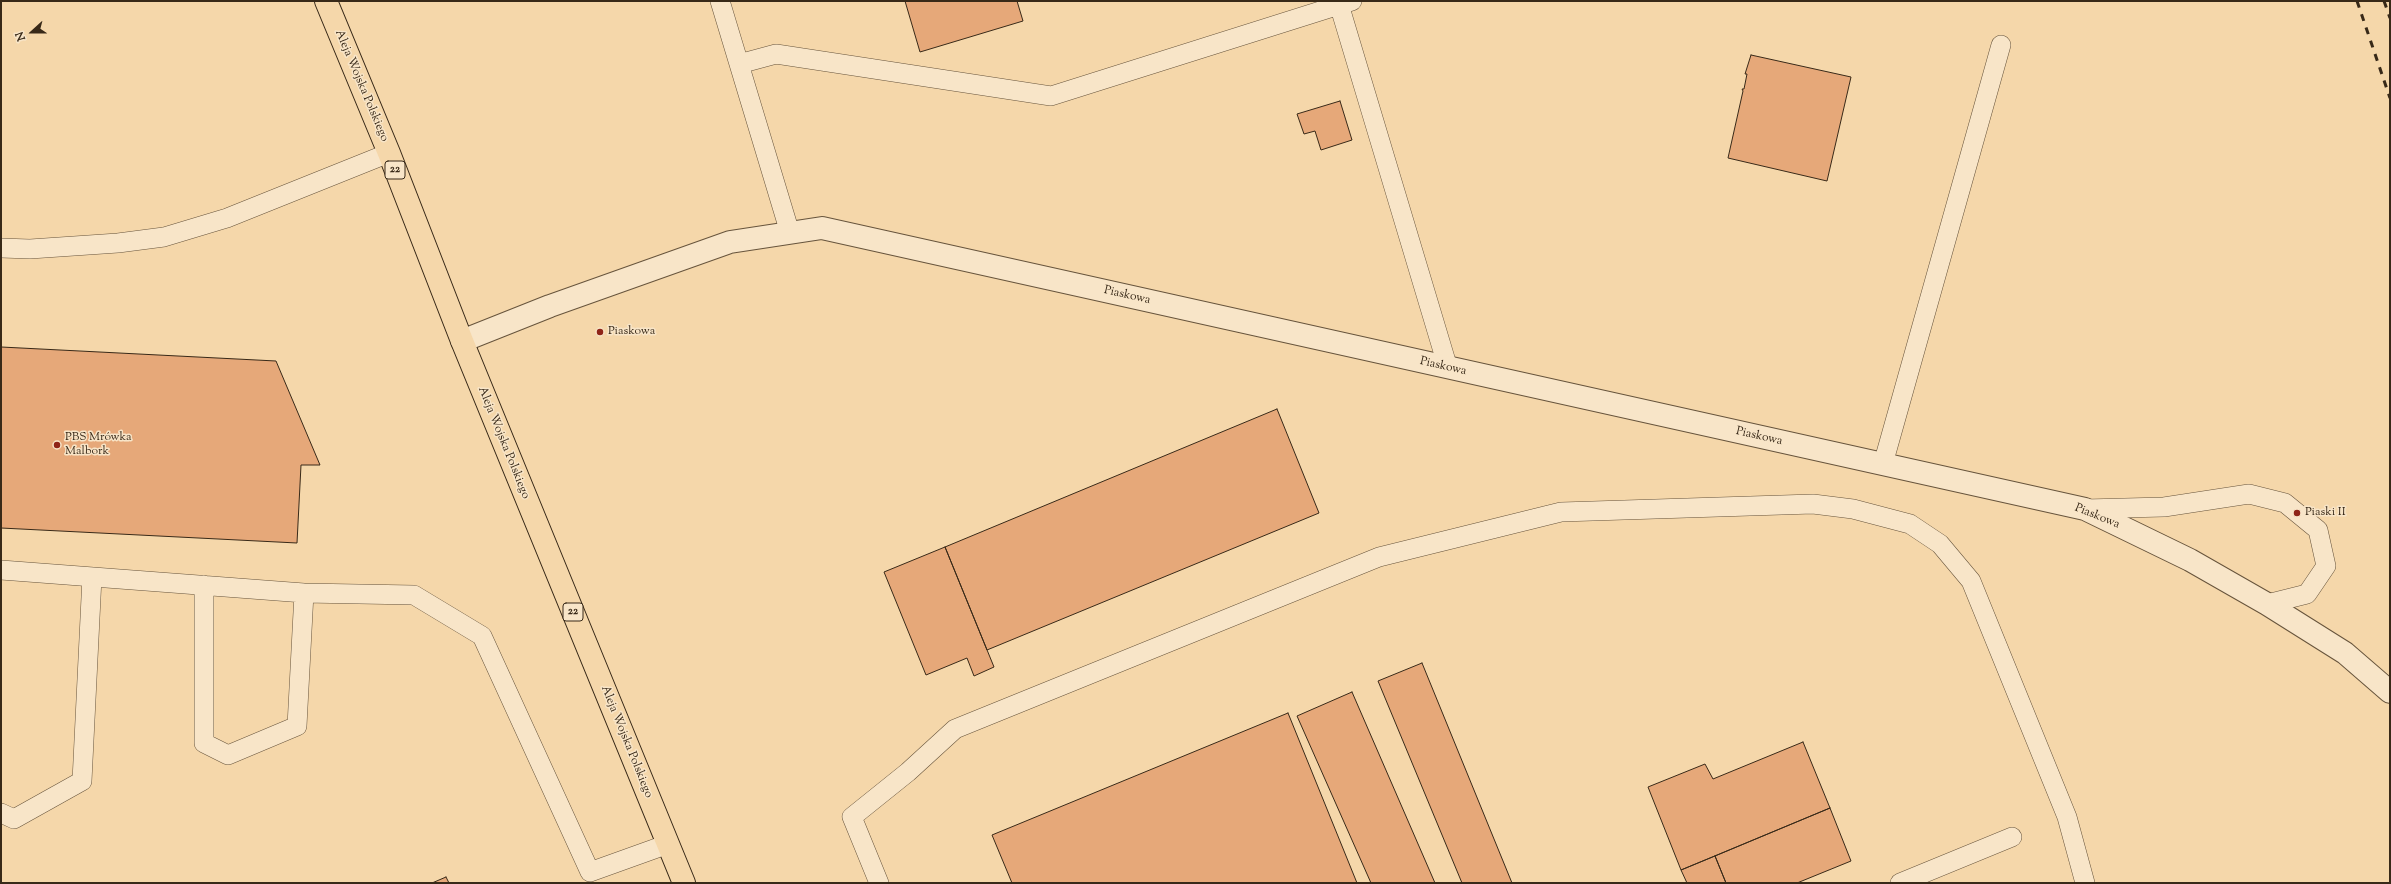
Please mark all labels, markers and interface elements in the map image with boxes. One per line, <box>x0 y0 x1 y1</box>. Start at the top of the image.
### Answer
north arrow <box>12 12 52 52</box>
street label: Aleja Wojska Polskiego <box>331 28 391 144</box>
text: N <box>12 29 30 43</box>
road number: 22 <box>385 161 405 179</box>
street label: Piaskowa <box>1102 284 1152 308</box>
place label: Piaskowa <box>608 325 655 339</box>
marker: Piaskowa <box>595 327 605 337</box>
street label: Piaskowa <box>1418 355 1468 379</box>
street label: Aleja Wojska Polskiego <box>474 385 532 501</box>
street label: Piaskowa <box>1734 425 1784 449</box>
place label: PBS Mrówka Malbork <box>65 431 132 459</box>
marker: PBS Mrówka Malbork <box>52 440 62 450</box>
street label: Piaskowa <box>2072 501 2122 533</box>
place label: Piaski II <box>2305 506 2346 520</box>
marker: Piaski II <box>2292 508 2302 518</box>
road number: 22 <box>563 603 583 621</box>
street label: Aleja Wojska Polskiego <box>597 684 655 800</box>

